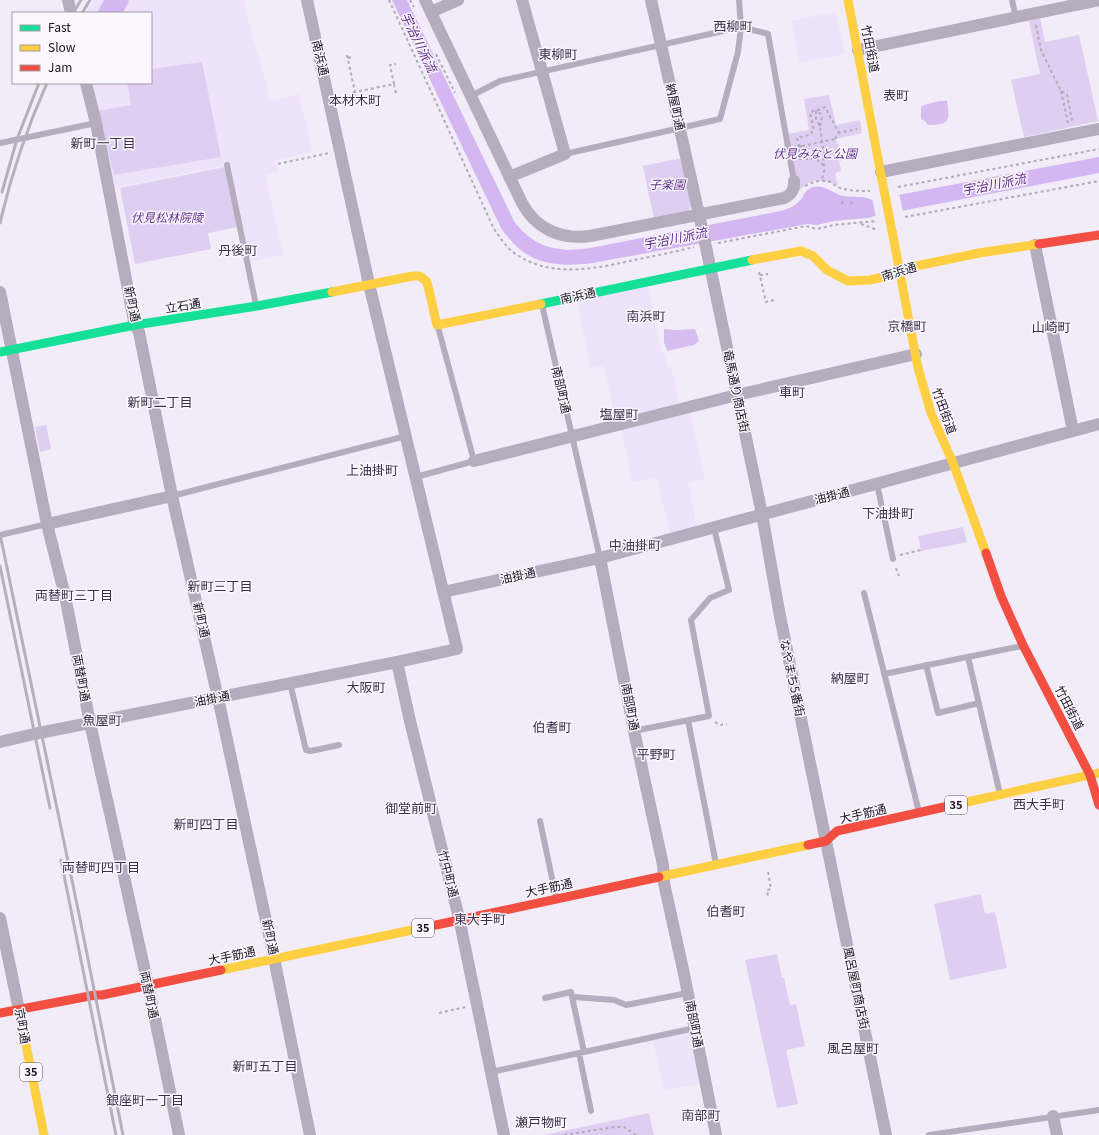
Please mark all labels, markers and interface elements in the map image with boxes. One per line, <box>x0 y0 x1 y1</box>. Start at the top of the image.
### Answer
water label: 宇治川派流 <box>397 8 443 77</box>
legend <box>12 12 152 84</box>
district label: 西柳町 <box>713 16 753 35</box>
text: Fast <box>48 18 71 35</box>
street label: 竹田街道 <box>859 24 884 74</box>
text: Slow <box>48 38 76 55</box>
street label: 南浜通 <box>309 38 334 77</box>
district label: 東柳町 <box>538 44 578 63</box>
text: Jam <box>48 58 72 75</box>
street label: 納屋町通 <box>663 81 690 132</box>
district label: 表町 <box>883 85 909 104</box>
district label: 本材木町 <box>329 90 381 109</box>
district label: 新町一丁目 <box>70 133 136 152</box>
park label: 伏見みなと公園 <box>773 144 859 161</box>
water label: 宇治川派流 <box>960 168 1030 199</box>
park label: 子楽園 <box>649 175 687 192</box>
park label: 伏見松林院陵 <box>131 208 205 225</box>
water label: 宇治川派流 <box>641 222 711 253</box>
district label: 丹後町 <box>218 240 258 259</box>
street label: 南浜通 <box>879 257 918 284</box>
street label: 南浜通 <box>558 282 597 307</box>
street label: 新町通 <box>121 284 146 323</box>
street label: 立石通 <box>164 293 202 316</box>
district label: 南浜町 <box>626 306 666 325</box>
district label: 京橋町 <box>887 316 927 335</box>
district label: 山崎町 <box>1031 317 1071 336</box>
street label: 竜馬通り商店街 <box>720 348 755 434</box>
street label: 南部町通 <box>549 364 576 415</box>
district label: 車町 <box>779 382 805 401</box>
street label: 竹田街道 <box>929 385 962 436</box>
district label: 新町二丁目 <box>127 392 193 411</box>
district label: 塩屋町 <box>599 404 639 423</box>
district label: 上油掛町 <box>346 460 398 479</box>
street label: 油掛通 <box>812 482 851 507</box>
district label: 下油掛町 <box>862 503 914 522</box>
district label: 中油掛町 <box>609 535 661 554</box>
street label: 油掛通 <box>498 562 537 587</box>
district label: 新町三丁目 <box>187 576 253 595</box>
district label: 両替町三丁目 <box>35 585 113 604</box>
street label: 新町通 <box>190 600 215 639</box>
street label: なやまち5番街 <box>777 637 810 718</box>
street label: 両替町通 <box>70 653 95 703</box>
district label: 納屋町 <box>830 668 870 687</box>
district label: 大阪町 <box>346 677 386 696</box>
street label: 南部町通 <box>619 682 644 732</box>
street label: 竹田街道 <box>1052 682 1089 733</box>
street label: 油掛通 <box>192 686 231 709</box>
district label: 魚屋町 <box>82 710 122 729</box>
district label: 伯耆町 <box>532 717 572 736</box>
district label: 平野町 <box>636 744 676 763</box>
district label: 西大手町 <box>1013 794 1065 813</box>
road number: 35 <box>945 796 967 814</box>
district label: 御堂前町 <box>385 798 437 817</box>
street label: 大手筋通 <box>837 799 888 826</box>
district label: 新町四丁目 <box>173 814 239 833</box>
street label: 竹中町通 <box>435 848 464 899</box>
district label: 両替町四丁目 <box>62 857 140 876</box>
street label: 大手筋通 <box>523 873 574 900</box>
district label: 伯耆町 <box>706 901 746 920</box>
district label: 東大手町 <box>454 909 506 928</box>
street label: 新町通 <box>259 917 284 956</box>
road number: 35 <box>412 919 434 937</box>
street label: 大手筋通 <box>206 941 257 968</box>
street label: 風呂屋町商店街 <box>840 945 875 1031</box>
street label: 両替町通 <box>137 969 164 1020</box>
street label: 南部町通 <box>683 999 708 1049</box>
street label: 京町通 <box>12 1006 35 1045</box>
district label: 風呂屋町 <box>827 1038 879 1057</box>
district label: 新町五丁目 <box>232 1056 298 1075</box>
road number: 35 <box>20 1063 42 1081</box>
district label: 銀座町一丁目 <box>106 1090 184 1109</box>
district label: 南部町 <box>681 1105 721 1124</box>
district label: 瀬戸物町 <box>515 1112 567 1131</box>

